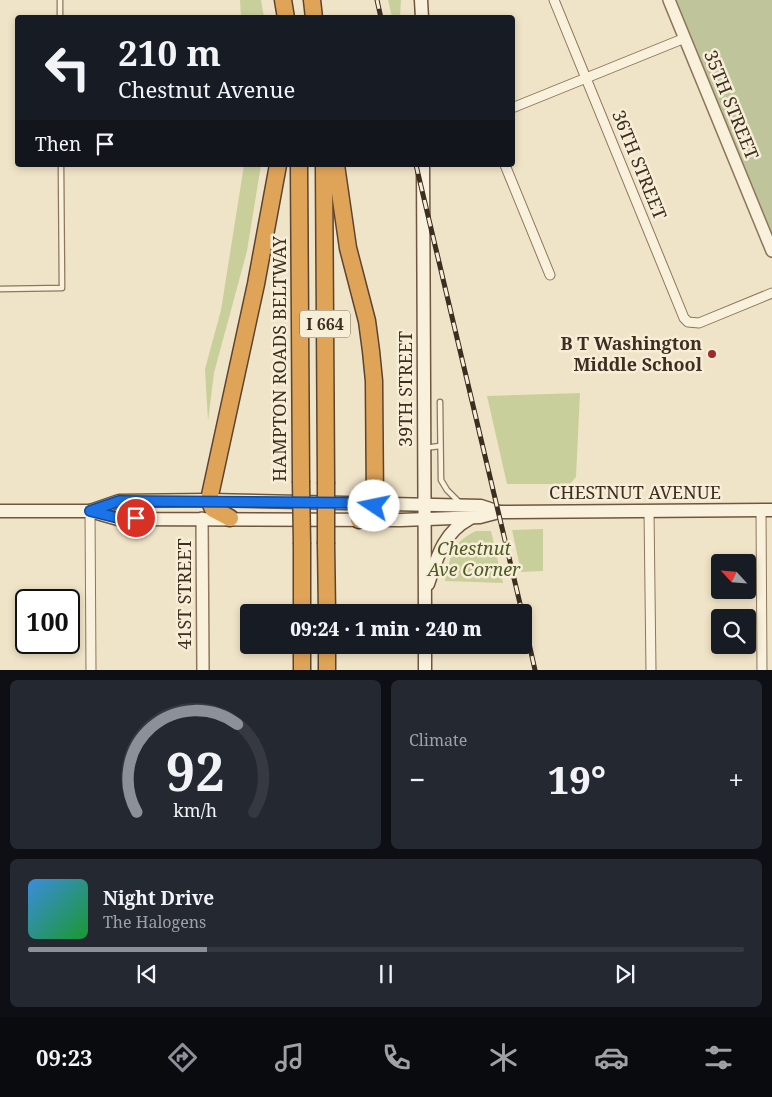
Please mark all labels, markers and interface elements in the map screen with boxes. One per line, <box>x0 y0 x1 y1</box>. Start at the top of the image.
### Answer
text: 210 m <box>118 29 221 76</box>
icon: left <box>35 35 100 100</box>
street label: 35TH STREET <box>699 46 765 163</box>
text: Chestnut Avenue <box>118 74 295 104</box>
street label: 36TH STREET <box>607 106 673 223</box>
icon: arrive <box>91 130 119 158</box>
text: Then <box>35 131 81 157</box>
street label: HAMPTON ROADS BELTWAY <box>267 235 291 482</box>
road number: I 664 <box>300 310 350 338</box>
street label: 39TH STREET <box>393 331 417 447</box>
place label: B T Washington Middle School <box>561 331 703 376</box>
marker: B T Washington Middle School <box>706 348 718 360</box>
position arrow <box>347 479 399 531</box>
street label: CHESTNUT AVENUE <box>549 480 721 504</box>
pin <box>115 497 157 539</box>
icon: arrive <box>122 504 150 532</box>
park label: Chestnut Ave Corner <box>426 536 521 581</box>
street label: 41ST STREET <box>172 538 196 650</box>
north arrow <box>711 554 756 599</box>
map controls <box>711 554 756 654</box>
speed limit sign: 100 <box>15 589 80 654</box>
button: search <box>711 609 756 654</box>
text: 09:24 · 1 min · 240 m <box>290 616 482 642</box>
text: Climate <box>409 729 467 751</box>
text: 92 <box>166 735 225 806</box>
text: 19° <box>548 753 606 805</box>
text: − <box>409 760 425 798</box>
text: + <box>728 760 744 798</box>
text: km/h <box>174 798 217 822</box>
text: Night Drive <box>103 885 214 911</box>
text: The Halogens <box>103 911 206 933</box>
icon: previous <box>133 960 161 988</box>
icon: pause <box>372 960 400 988</box>
icon: next <box>611 960 639 988</box>
icon: directions <box>165 1040 200 1075</box>
icon: music <box>272 1040 307 1075</box>
icon: phone <box>379 1040 414 1075</box>
icon: climate <box>486 1040 521 1075</box>
icon: car <box>594 1040 629 1075</box>
icon: filters <box>701 1040 736 1075</box>
text: 09:23 <box>36 1042 93 1072</box>

